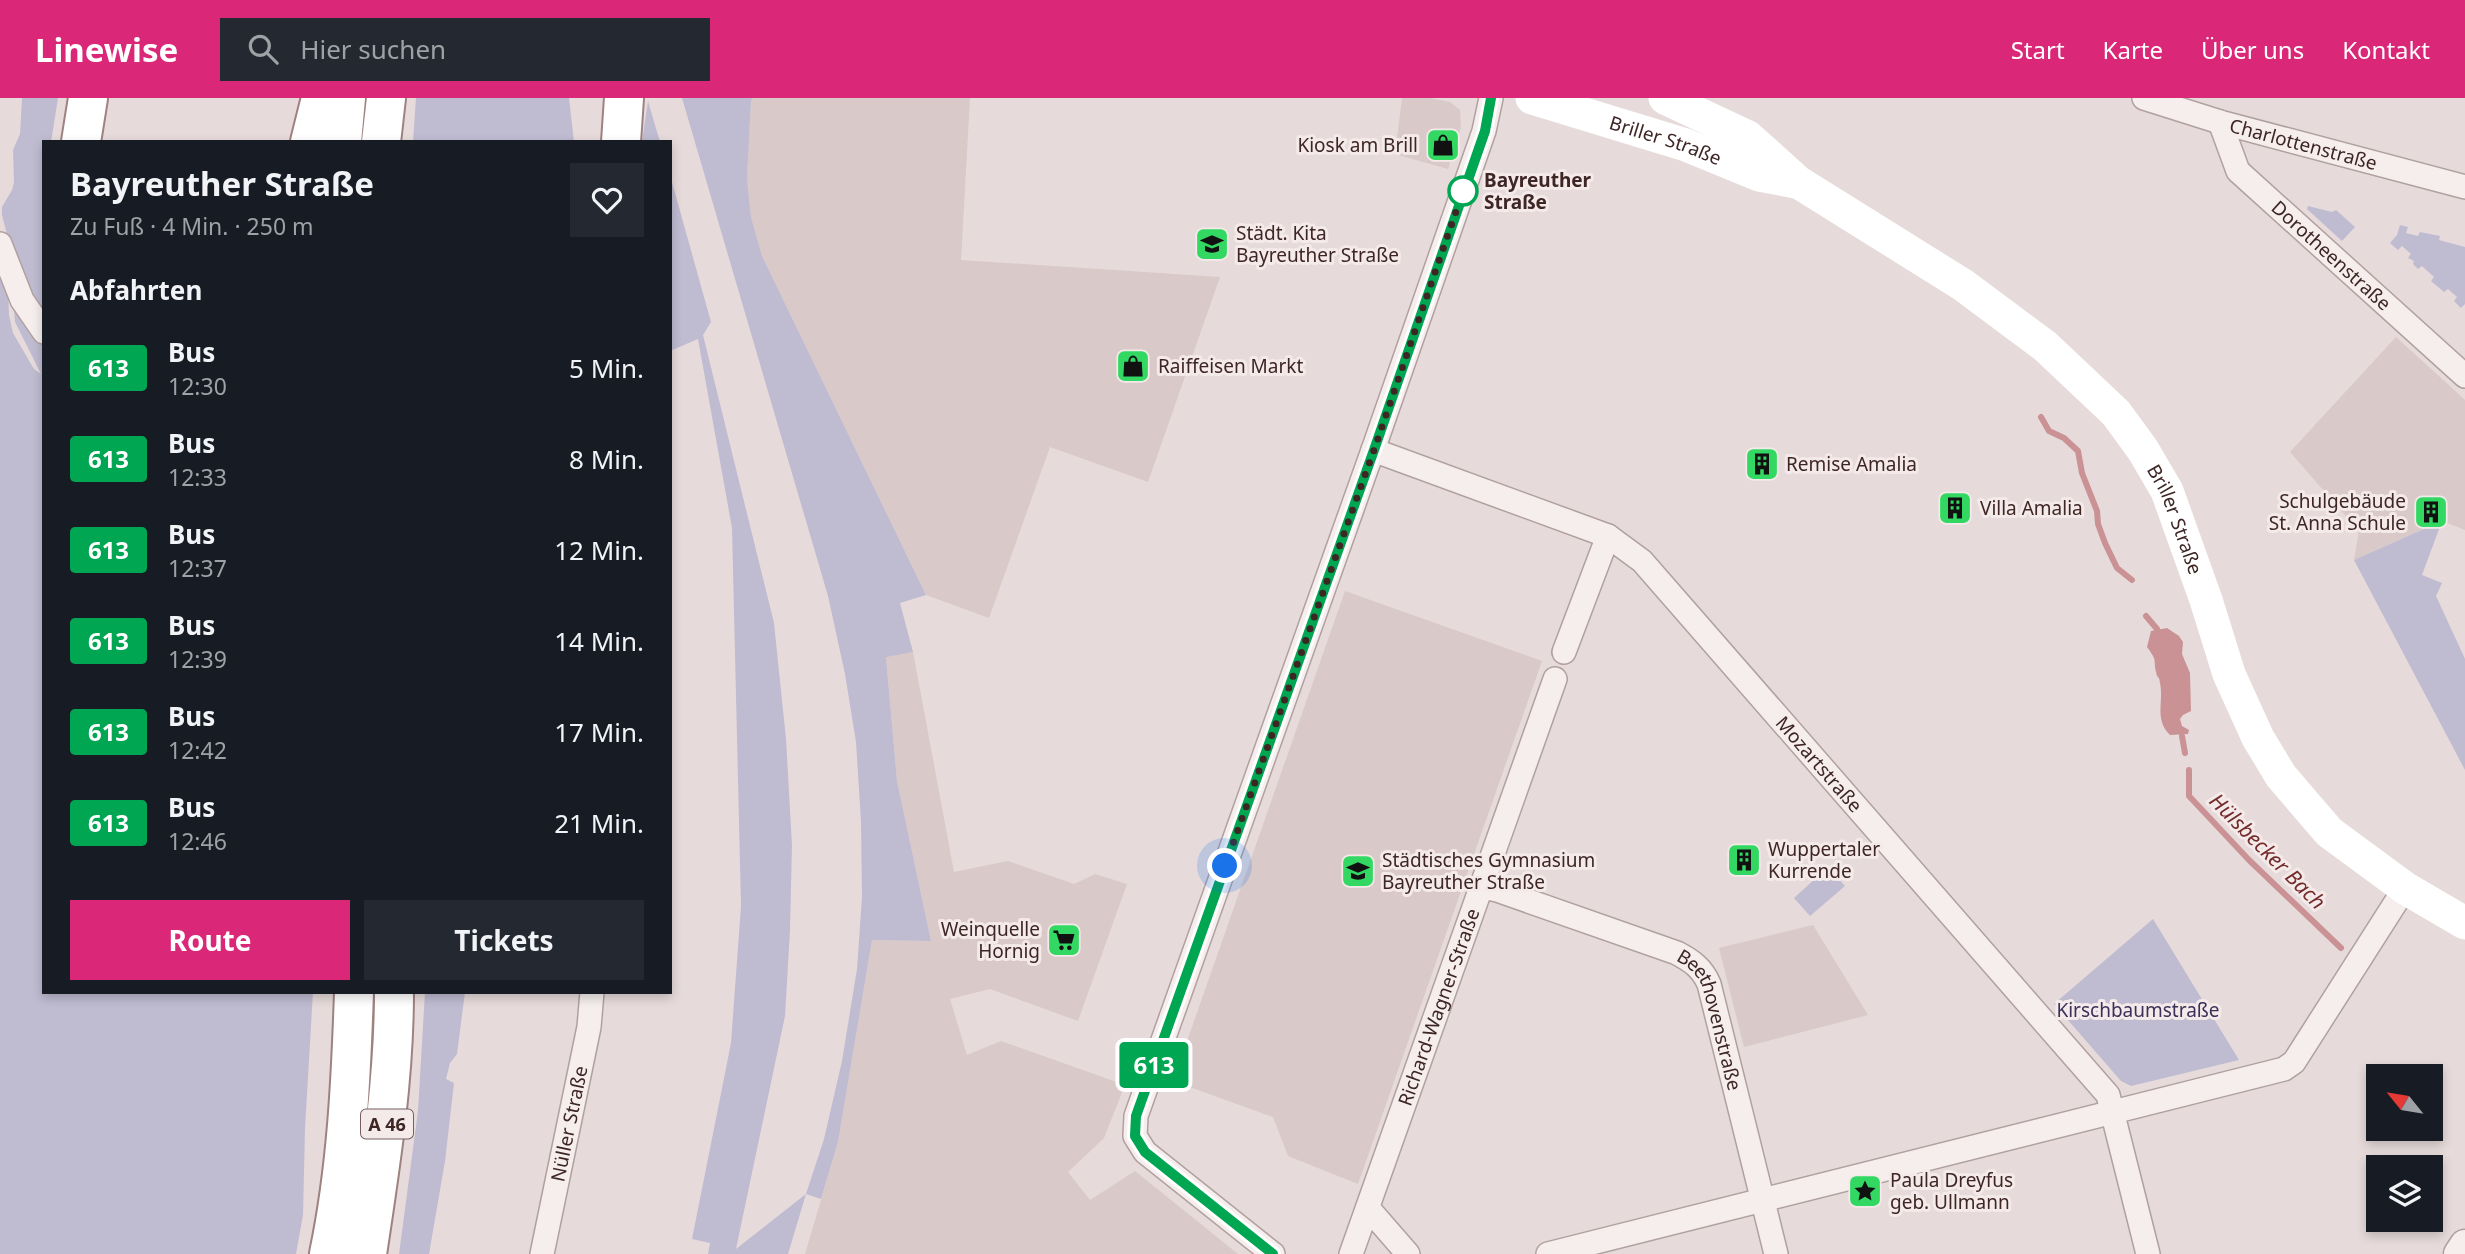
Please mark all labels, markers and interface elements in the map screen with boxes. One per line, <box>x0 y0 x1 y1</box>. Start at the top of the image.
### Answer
search box <box>220 18 710 81</box>
text: Linewise <box>35 27 178 72</box>
icon: search <box>244 30 282 68</box>
text: Hier suchen <box>300 31 446 67</box>
text: Start <box>2011 33 2065 66</box>
text: Karte <box>2103 33 2163 66</box>
text: Über uns <box>2201 33 2304 66</box>
text: Kontakt <box>2342 33 2430 66</box>
street label: Briller Straße <box>1606 109 1725 171</box>
street label: Charlottenstraße <box>2227 112 2380 176</box>
shop icon: Kiosk am Brill <box>1424 126 1462 164</box>
place label: Kiosk am Brill <box>1297 132 1418 158</box>
text: Bayreuther Straße <box>70 161 374 206</box>
button: heart <box>570 163 644 237</box>
place label: Bayreuther Straße <box>1484 167 1592 215</box>
marker: Bayreuther Straße <box>1448 176 1478 206</box>
street label: Dorotheenstraße <box>2266 194 2397 316</box>
text: Zu Fuß · 4 Min. · 250 m <box>70 210 314 242</box>
place label: Städt. Kita Bayreuther Straße <box>1236 220 1399 268</box>
school or university icon: Städt. Kita Bayreuther Straße <box>1193 225 1231 263</box>
text: Abfahrten <box>70 272 202 308</box>
text: Bus <box>168 334 215 370</box>
shop icon: Raiffeisen Markt <box>1114 347 1152 385</box>
text: 5 Min. <box>569 350 644 386</box>
text: 613 <box>88 351 129 384</box>
place label: Raiffeisen Markt <box>1158 353 1303 379</box>
text: 12:30 <box>168 370 227 402</box>
text: Bus <box>168 425 215 461</box>
text: 8 Min. <box>569 441 644 477</box>
text: 613 <box>88 442 129 475</box>
building icon: Remise Amalia <box>1743 445 1781 483</box>
place label: Remise Amalia <box>1786 451 1917 477</box>
street label: Briller Straße <box>2141 459 2209 578</box>
text: 12:33 <box>168 461 227 493</box>
place label: Schulgebäude St. Anna Schule <box>2269 488 2406 536</box>
building icon: Villa Amalia <box>1936 489 1974 527</box>
building icon: Schulgebäude St. Anna Schule <box>2412 493 2450 531</box>
place label: Villa Amalia <box>1980 495 2083 521</box>
text: Bus <box>168 516 215 552</box>
text: 12 Min. <box>554 532 644 568</box>
text: 613 <box>88 533 129 566</box>
text: 12:37 <box>168 552 227 584</box>
text: Bus <box>168 607 215 643</box>
text: 14 Min. <box>554 623 644 659</box>
text: 613 <box>88 624 129 657</box>
text: 12:39 <box>168 643 227 675</box>
text: Bus <box>168 698 215 734</box>
street label: Mozartstraße <box>1770 710 1868 818</box>
text: 17 Min. <box>554 714 644 750</box>
text: 613 <box>88 715 129 748</box>
text: 12:42 <box>168 734 227 766</box>
water label: Hülsbecker Bach <box>2204 787 2332 915</box>
text: Bus <box>168 789 215 825</box>
text: 21 Min. <box>554 805 644 841</box>
text: 613 <box>88 806 129 839</box>
text: 12:46 <box>168 825 227 857</box>
place label: Wuppertaler Kurrende <box>1768 836 1880 884</box>
building icon: Wuppertaler Kurrende <box>1725 841 1763 879</box>
place label: Städtisches Gymnasium Bayreuther Straße <box>1382 847 1595 895</box>
your location <box>1207 848 1242 883</box>
school or university icon: Städtisches Gymnasium Bayreuther Straße <box>1339 852 1377 890</box>
button: Route <box>70 900 350 980</box>
button: Tickets <box>364 900 644 980</box>
street label: Richard-Wagner-Straße <box>1392 905 1486 1109</box>
place label: Weinquelle Hornig <box>941 916 1040 964</box>
supermarket icon: Weinquelle Hornig <box>1045 921 1083 959</box>
street label: Beethovenstraße <box>1673 943 1748 1093</box>
park label: Kirschbaumstraße <box>2056 997 2220 1023</box>
line badge: 613 <box>1114 1042 1194 1088</box>
text: 613 <box>1133 1048 1175 1081</box>
street label: Nüller Straße <box>544 1063 594 1184</box>
north arrow <box>2366 1064 2443 1141</box>
map controls <box>2366 1064 2443 1232</box>
road number: A 46 <box>361 1110 413 1139</box>
button: layers <box>2366 1155 2443 1232</box>
place label: Paula Dreyfus geb. Ullmann <box>1890 1167 2013 1215</box>
place icon: Paula Dreyfus geb. Ullmann <box>1846 1172 1884 1210</box>

